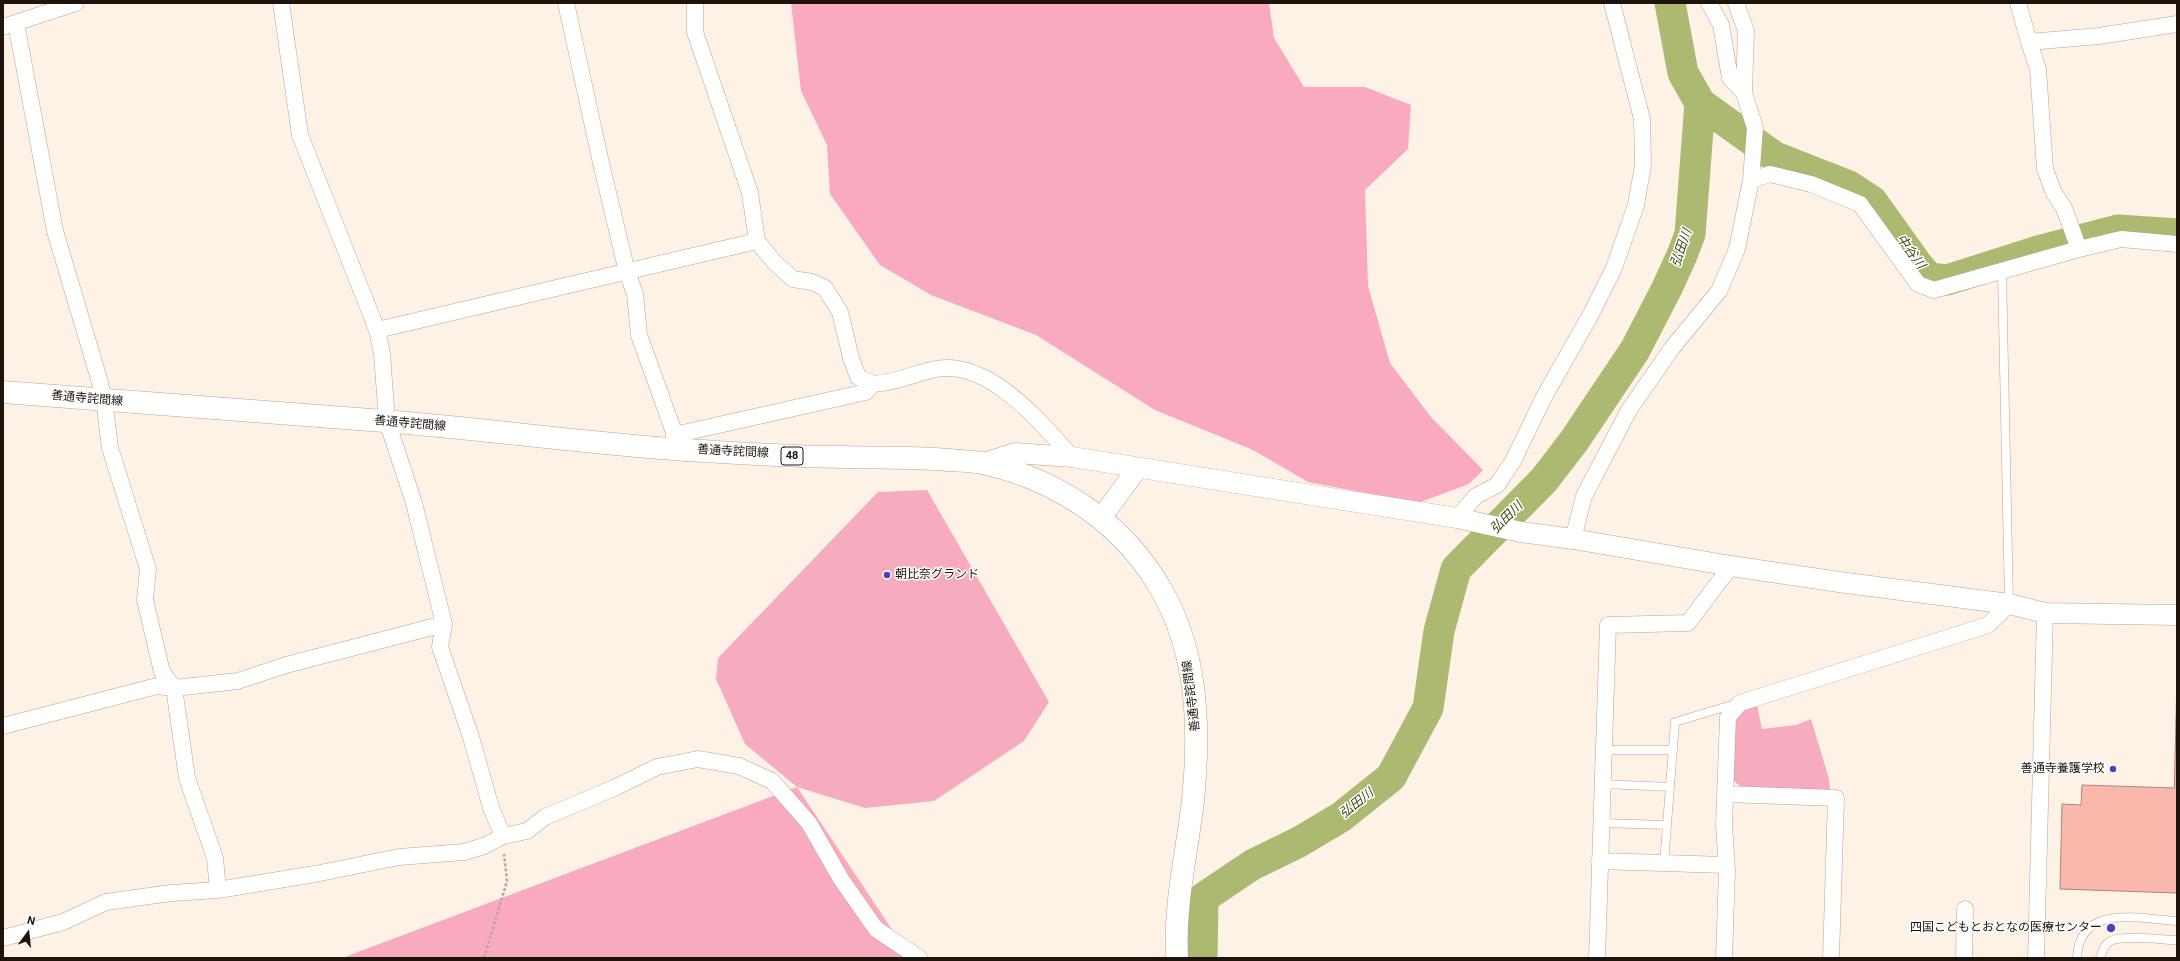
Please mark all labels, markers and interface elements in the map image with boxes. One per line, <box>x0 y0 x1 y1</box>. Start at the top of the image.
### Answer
water label: 弘田川 <box>1668 227 1696 269</box>
water label: 中谷川 <box>1892 232 1928 272</box>
street label: 善通寺詫間線 <box>51 389 123 409</box>
street label: 善通寺詫間線 <box>374 414 446 434</box>
street label: 善通寺詫間線 <box>697 443 769 461</box>
road number: 48 <box>781 447 803 465</box>
water label: 弘田川 <box>1488 499 1526 537</box>
place label: 朝比奈グランド <box>895 568 979 582</box>
marker: 朝比奈グランド <box>882 570 892 580</box>
street label: 善通寺詫間線 <box>1180 659 1204 733</box>
place label: 善通寺養護学校 <box>2021 762 2105 776</box>
marker: 善通寺養護学校 <box>2108 764 2118 774</box>
water label: 弘田川 <box>1337 786 1377 822</box>
north arrow <box>8 913 48 953</box>
text: N <box>26 914 37 928</box>
place label: 四国こどもとおとなの医療センター <box>1910 921 2102 935</box>
marker: 四国こどもとおとなの医療センター <box>2105 922 2117 934</box>

